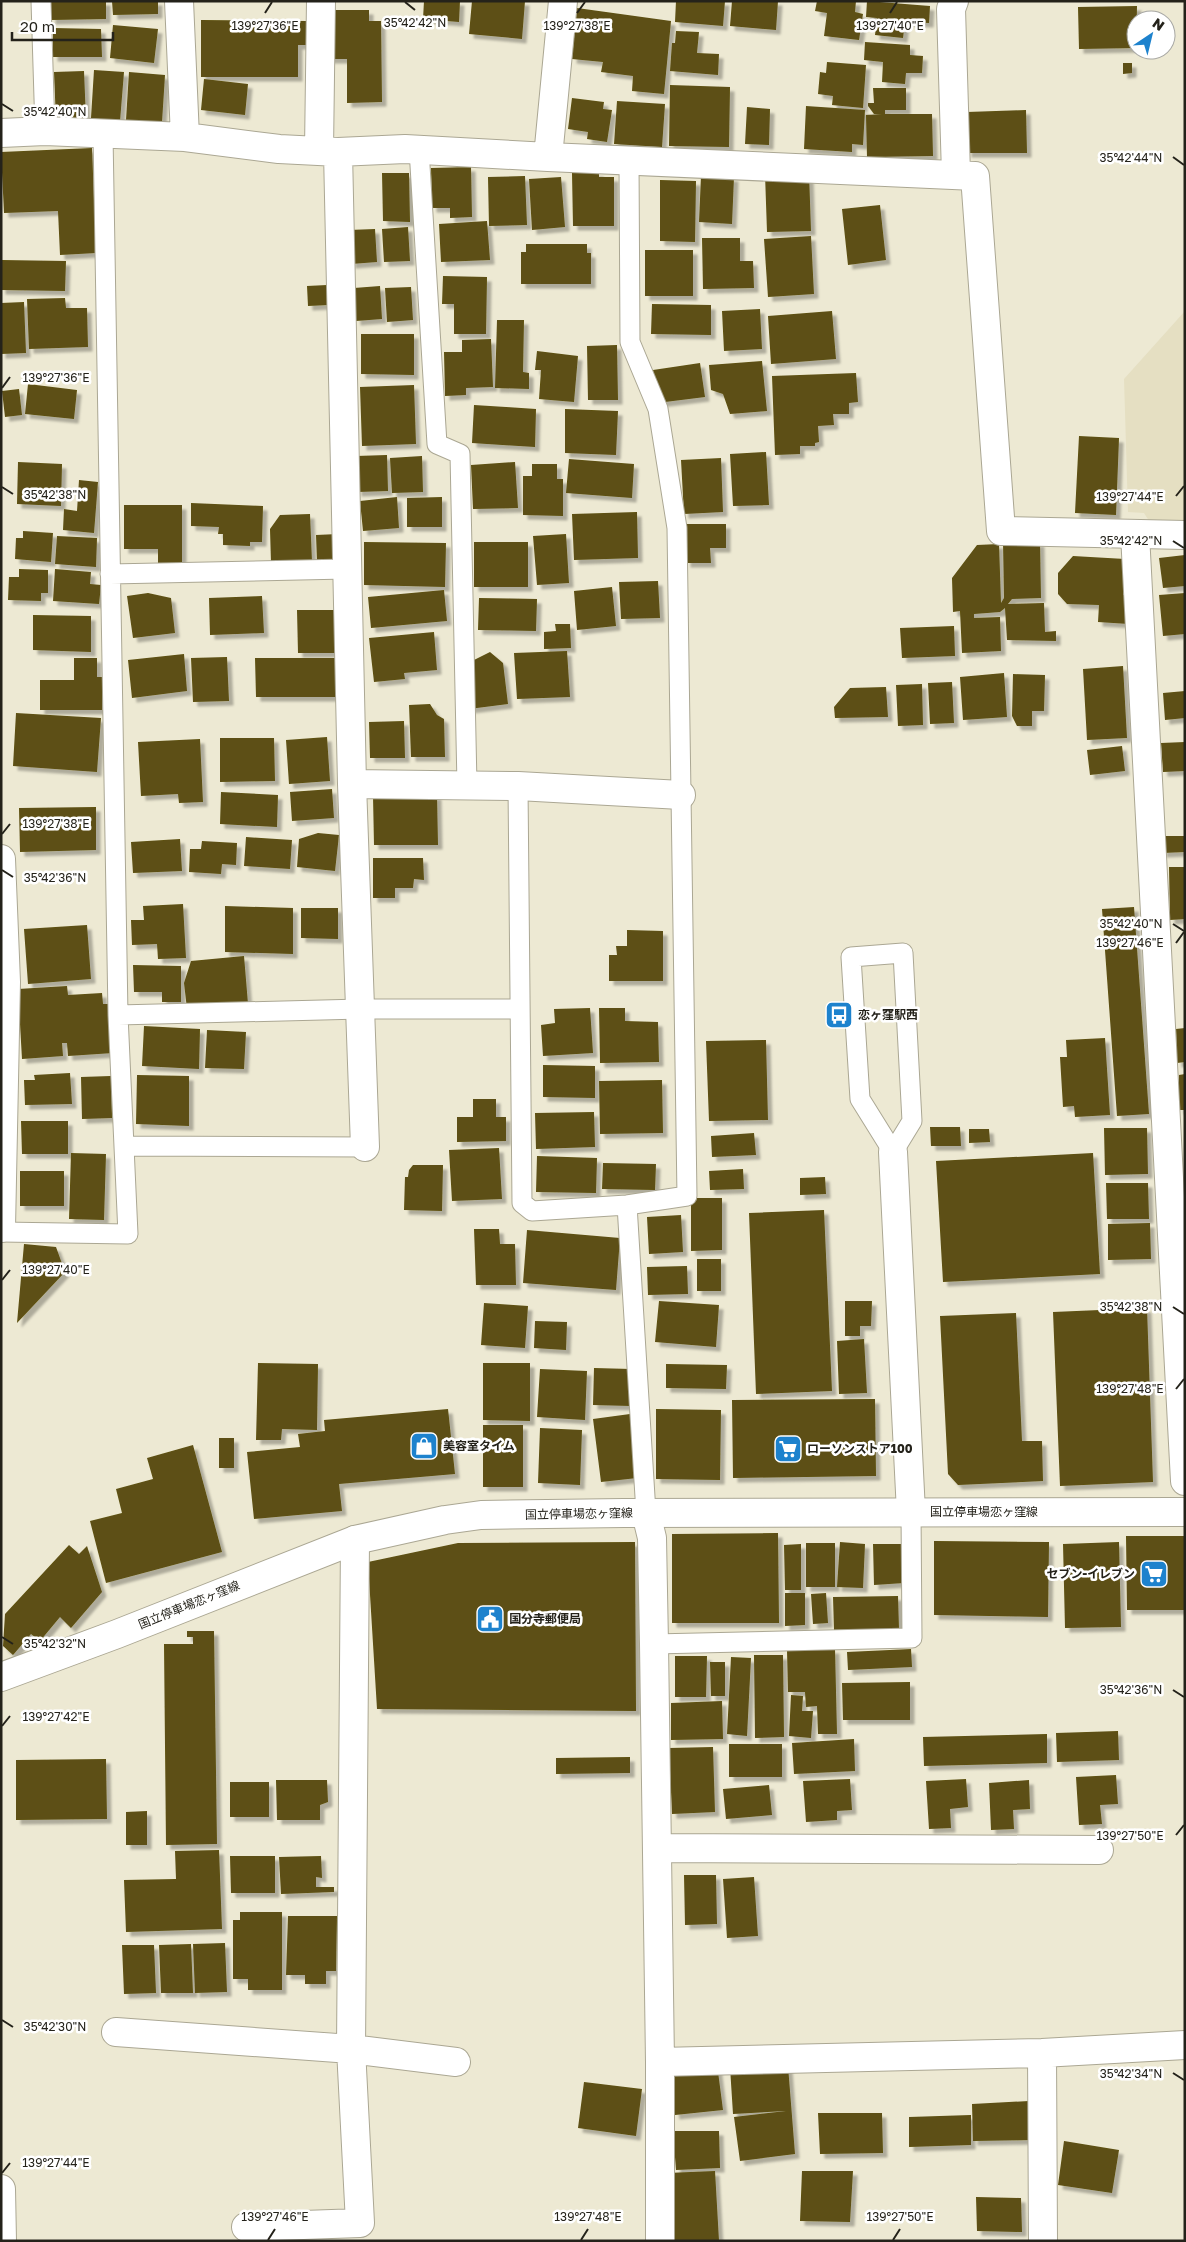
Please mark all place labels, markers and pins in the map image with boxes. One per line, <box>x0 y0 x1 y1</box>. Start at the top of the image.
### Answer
bus stop icon: 恋ヶ窪駅西 <box>824 1000 854 1030</box>
place label: 恋ヶ窪駅西 <box>858 1007 918 1022</box>
shop icon: 美容室タイム <box>409 1431 439 1461</box>
supermarket icon: ローソンストア100 <box>773 1434 803 1464</box>
place label: 美容室タイム <box>443 1438 515 1453</box>
place label: ローソンストア100 <box>807 1441 913 1456</box>
supermarket icon: セブン-イレブン <box>1139 1559 1169 1589</box>
place label: セブン-イレブン <box>1046 1566 1135 1581</box>
public building icon: 国分寺郵便局 <box>475 1604 505 1634</box>
place label: 国分寺郵便局 <box>509 1611 581 1626</box>

